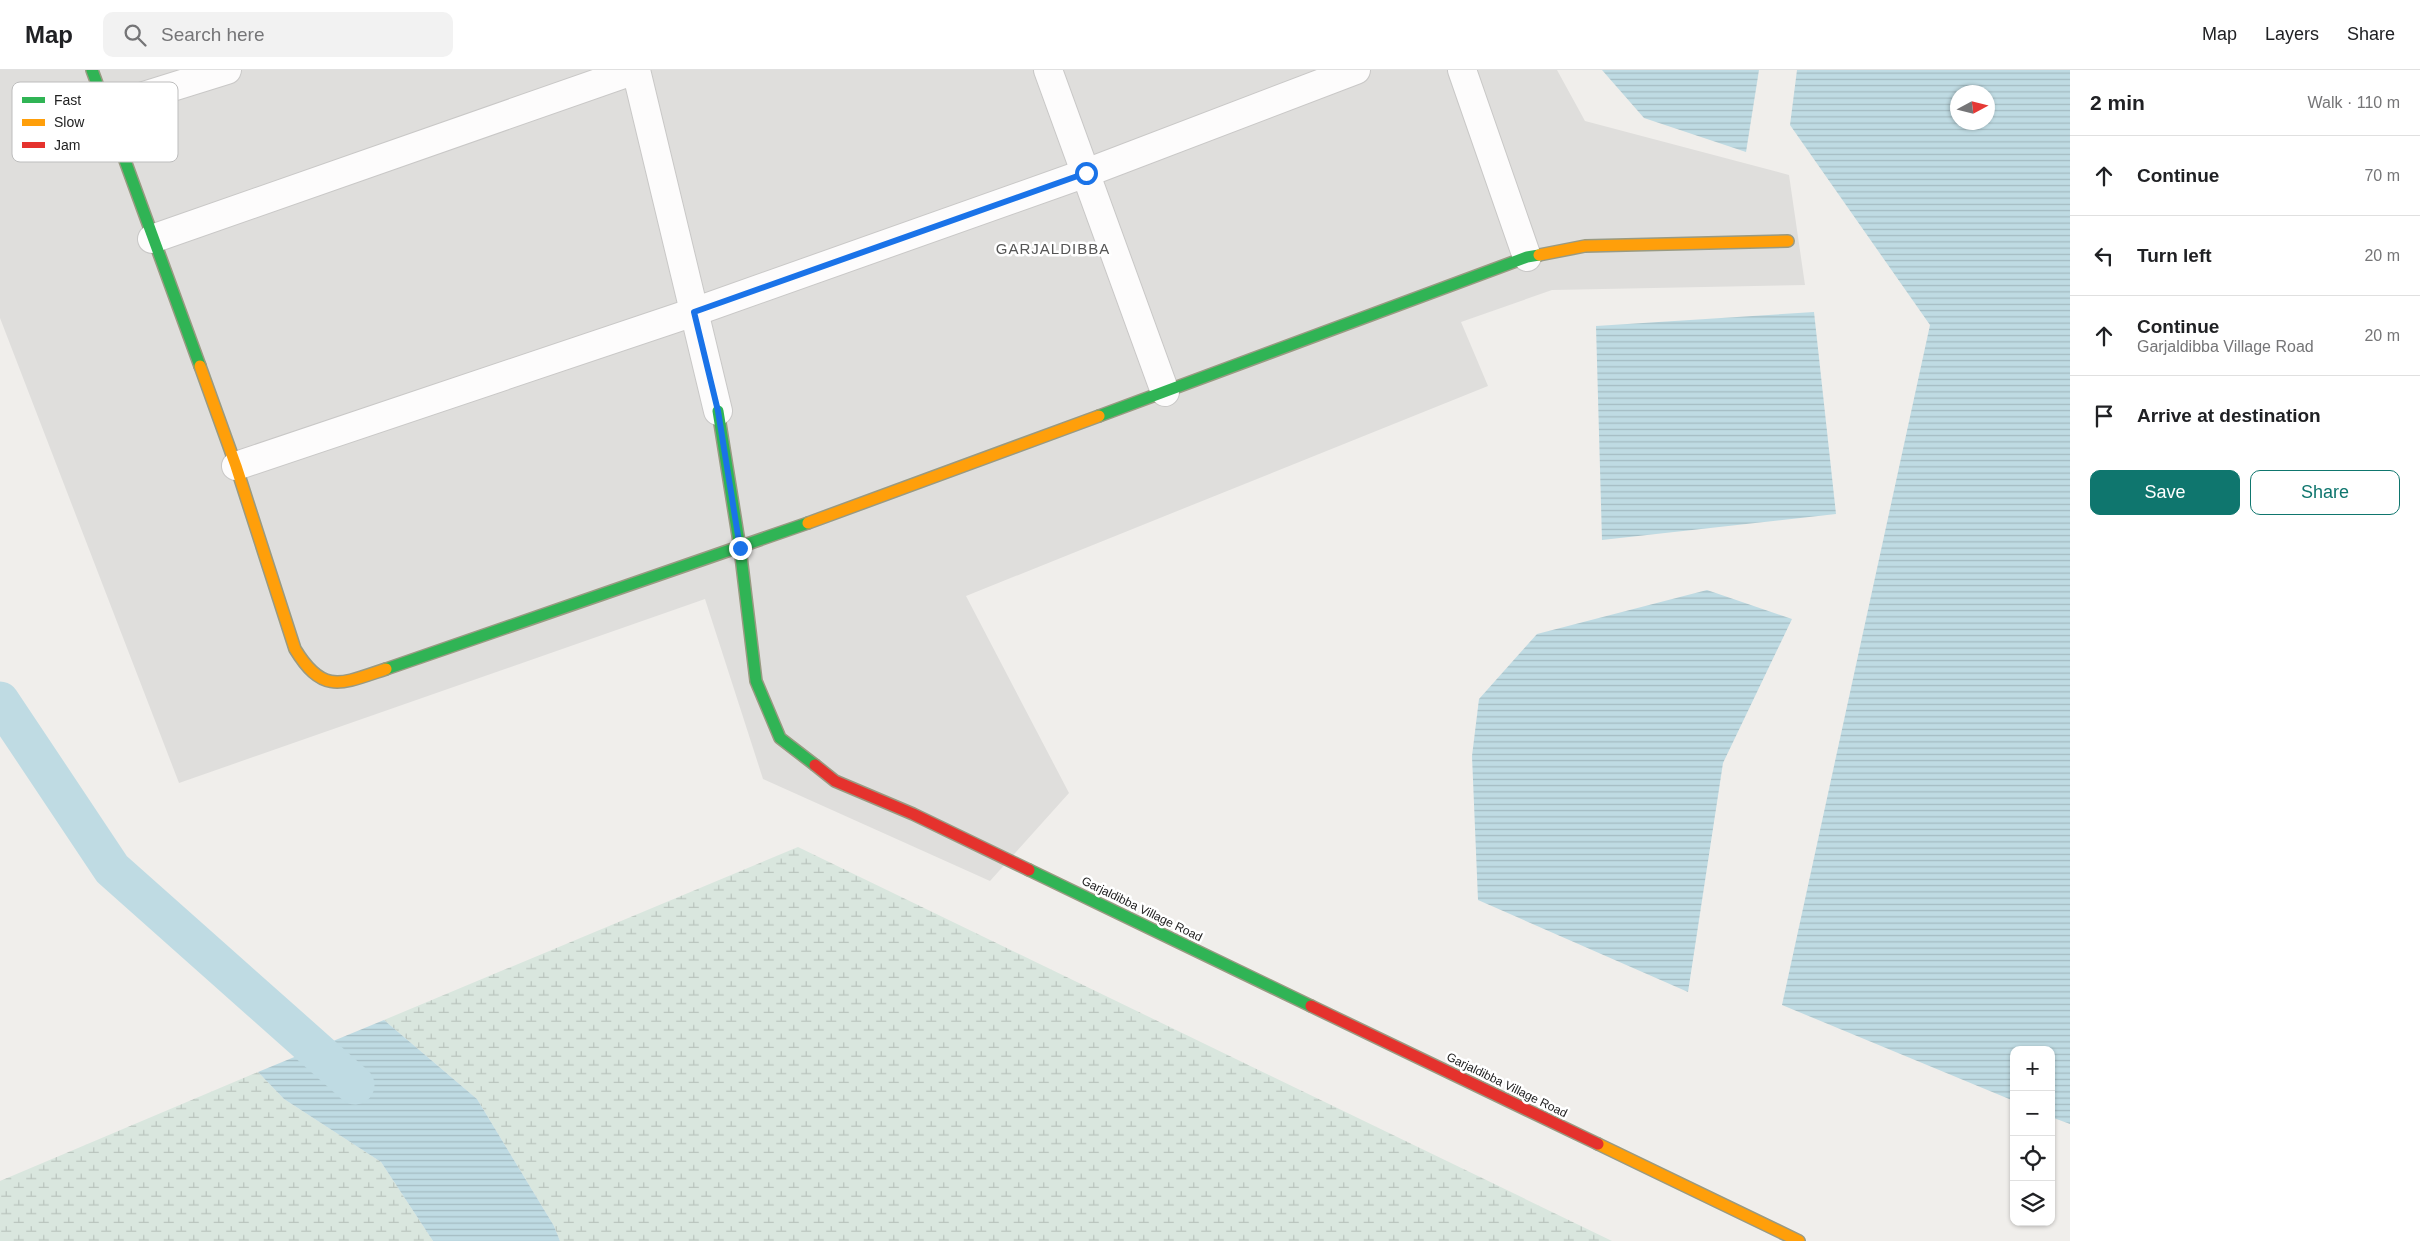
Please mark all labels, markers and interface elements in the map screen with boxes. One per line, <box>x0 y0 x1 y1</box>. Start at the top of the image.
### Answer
search box <box>103 12 453 57</box>
text: Map <box>25 21 73 48</box>
icon: search <box>121 21 149 49</box>
text: Search here <box>161 24 265 45</box>
text: Map <box>2202 24 2237 44</box>
text: Layers <box>2265 24 2319 44</box>
text: Share <box>2347 24 2395 44</box>
legend <box>12 82 178 162</box>
north arrow <box>1950 85 1995 130</box>
text: 2 min <box>2090 91 2145 114</box>
text: Fast <box>54 92 81 108</box>
text: Walk · 110 m <box>2308 94 2400 111</box>
text: Slow <box>54 114 85 130</box>
text: Jam <box>54 137 80 153</box>
route start <box>1075 162 1098 185</box>
icon: ahead <box>2090 162 2118 190</box>
text: Continue <box>2137 165 2219 186</box>
text: 70 m <box>2364 167 2400 184</box>
district label: GARJALDIBBA <box>996 240 1110 257</box>
icon: left <box>2090 242 2118 270</box>
text: Turn left <box>2137 245 2212 266</box>
text: 20 m <box>2364 247 2400 264</box>
text: Continue <box>2137 316 2219 337</box>
icon: ahead <box>2090 322 2118 350</box>
text: 20 m <box>2364 327 2400 344</box>
text: Garjaldibba Village Road <box>2137 338 2314 355</box>
icon: arrive <box>2090 402 2118 430</box>
text: Arrive at destination <box>2137 405 2321 426</box>
button: Save <box>2090 470 2240 515</box>
button: Share <box>2250 470 2400 515</box>
route end <box>729 537 752 560</box>
street label: Garjaldibba Village Road <box>1079 874 1205 944</box>
map controls <box>2010 1046 2055 1226</box>
button: + <box>2010 1046 2055 1091</box>
street label: Garjaldibba Village Road <box>1444 1050 1570 1120</box>
button: − <box>2010 1091 2055 1136</box>
button: locate <box>2010 1136 2055 1181</box>
button: layers <box>2010 1181 2055 1226</box>

